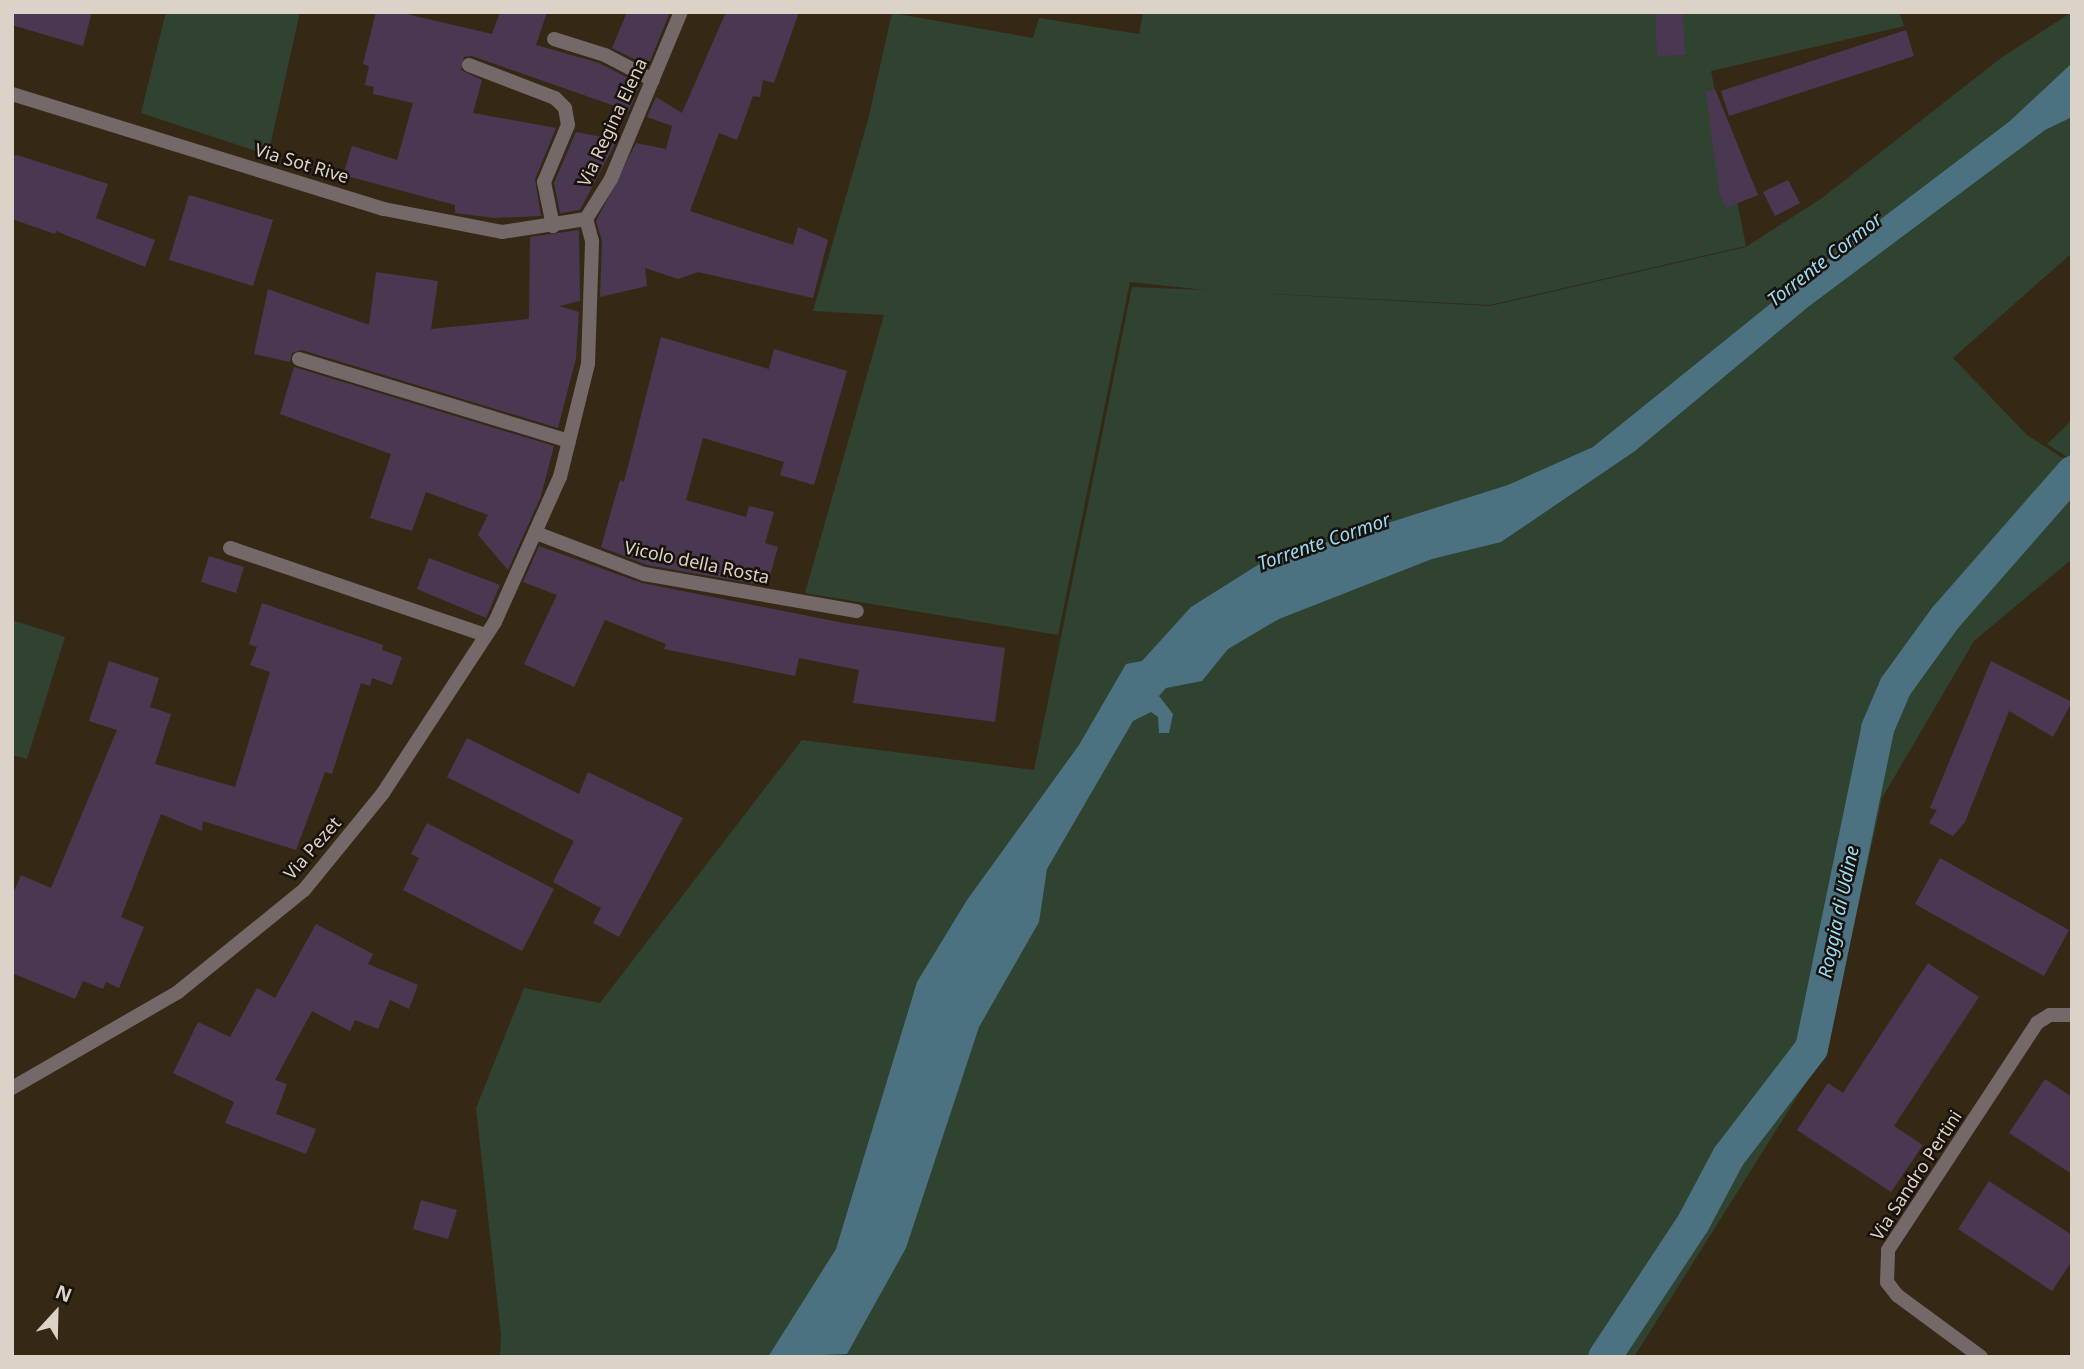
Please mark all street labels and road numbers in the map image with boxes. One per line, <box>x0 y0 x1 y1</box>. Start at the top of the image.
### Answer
street label: Via Regina Elena <box>573 54 651 190</box>
street label: Via Sot Rive <box>252 138 352 188</box>
street label: Vicolo della Rosta <box>622 536 772 588</box>
street label: Via Pezet <box>279 812 345 884</box>
street label: Via Sandro Pertini <box>1866 1106 1966 1244</box>

